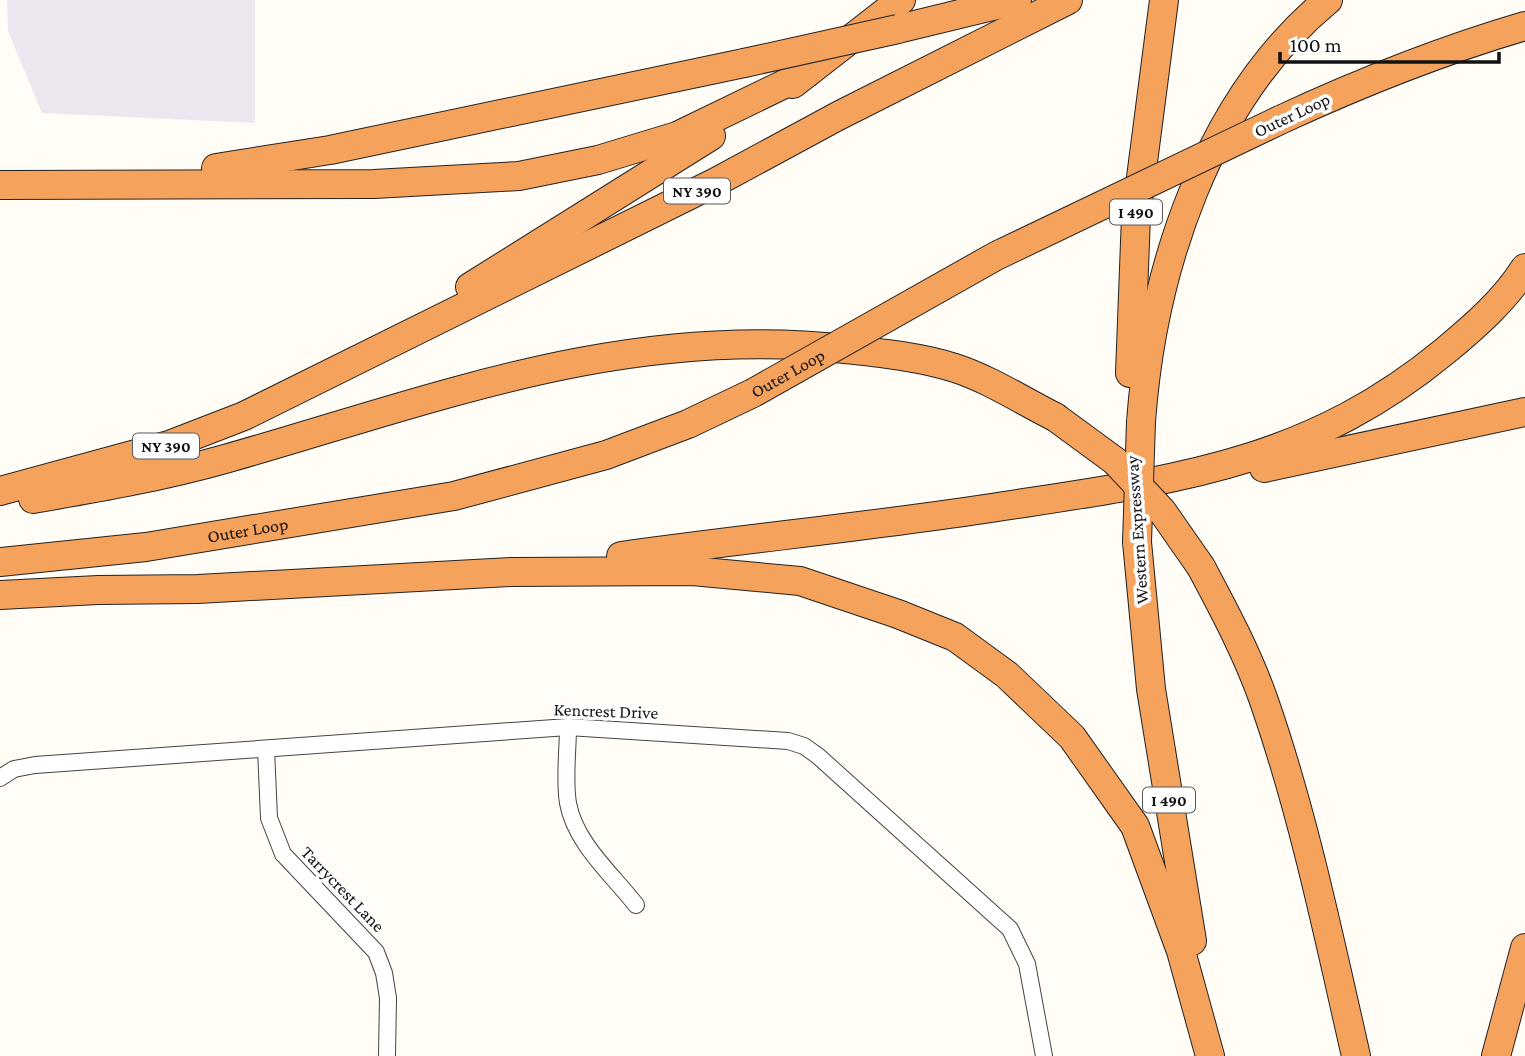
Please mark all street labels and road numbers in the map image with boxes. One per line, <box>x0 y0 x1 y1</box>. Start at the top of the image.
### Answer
street label: Outer Loop <box>1251 89 1333 141</box>
road number: NY 390 <box>664 178 730 204</box>
road number: I 490 <box>1110 200 1162 224</box>
street label: Outer Loop <box>747 345 828 402</box>
road number: NY 390 <box>133 434 199 458</box>
street label: Western Expressway <box>1122 454 1152 605</box>
street label: Outer Loop <box>206 514 290 547</box>
street label: Kencrest Drive <box>553 699 659 723</box>
road number: I 490 <box>1143 788 1195 813</box>
street label: Tarrycrest Lane <box>297 842 389 936</box>

